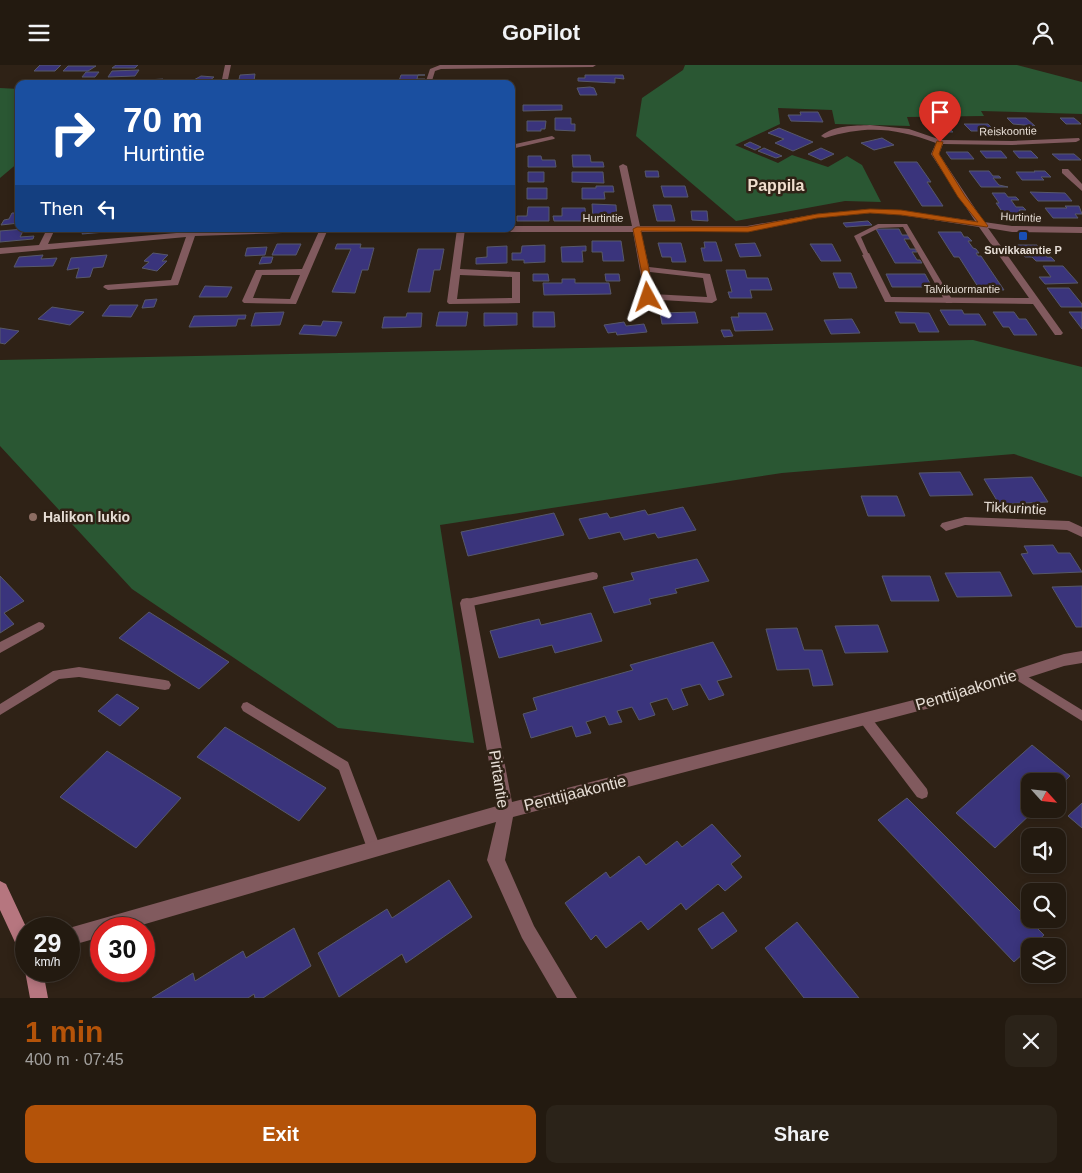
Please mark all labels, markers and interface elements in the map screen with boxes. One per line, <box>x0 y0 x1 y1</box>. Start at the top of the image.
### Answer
icon: menu <box>25 19 53 47</box>
icon: person <box>1029 19 1057 47</box>
text: GoPilot <box>502 20 580 45</box>
pin <box>919 91 961 142</box>
icon: arrive <box>926 98 954 126</box>
icon: right <box>40 100 105 165</box>
text: 70 m <box>123 100 203 139</box>
street label: Reiskoontie <box>979 124 1037 138</box>
text: Hurtintie <box>123 141 205 166</box>
district label: Pappila <box>748 177 805 194</box>
icon: left <box>93 195 121 223</box>
text: Then <box>40 198 83 219</box>
street label: Hurtintie <box>1000 210 1042 224</box>
street label: Hurtintie <box>583 212 623 224</box>
marker: Suvikkaantie P <box>1017 230 1029 242</box>
place label: Suvikkaantie P <box>984 244 1062 256</box>
position arrow <box>621 270 673 322</box>
street label: Talvikuormantie <box>924 283 1000 295</box>
street label: Tikkurintie <box>983 498 1047 518</box>
place label: Halikon lukio <box>43 509 130 525</box>
marker: Halikon lukio <box>27 511 39 523</box>
street label: Penttijaakontie <box>913 666 1019 713</box>
street label: Pirtantie <box>486 749 512 809</box>
street label: Penttijaakontie <box>522 772 628 814</box>
north arrow <box>1021 773 1066 817</box>
map controls <box>1021 773 1066 983</box>
button: sound <box>1021 828 1066 873</box>
button: search <box>1021 883 1066 928</box>
speed limit sign: 30 <box>90 917 155 982</box>
text: 29 <box>34 929 61 957</box>
button: layers <box>1021 938 1066 983</box>
text: km/h <box>34 955 61 969</box>
text: 1 min <box>25 1015 103 1048</box>
button: close <box>1005 1015 1057 1067</box>
text: 400 m · 07:45 <box>25 1051 124 1068</box>
button: Exit <box>25 1105 536 1163</box>
button: Share <box>546 1105 1057 1163</box>

